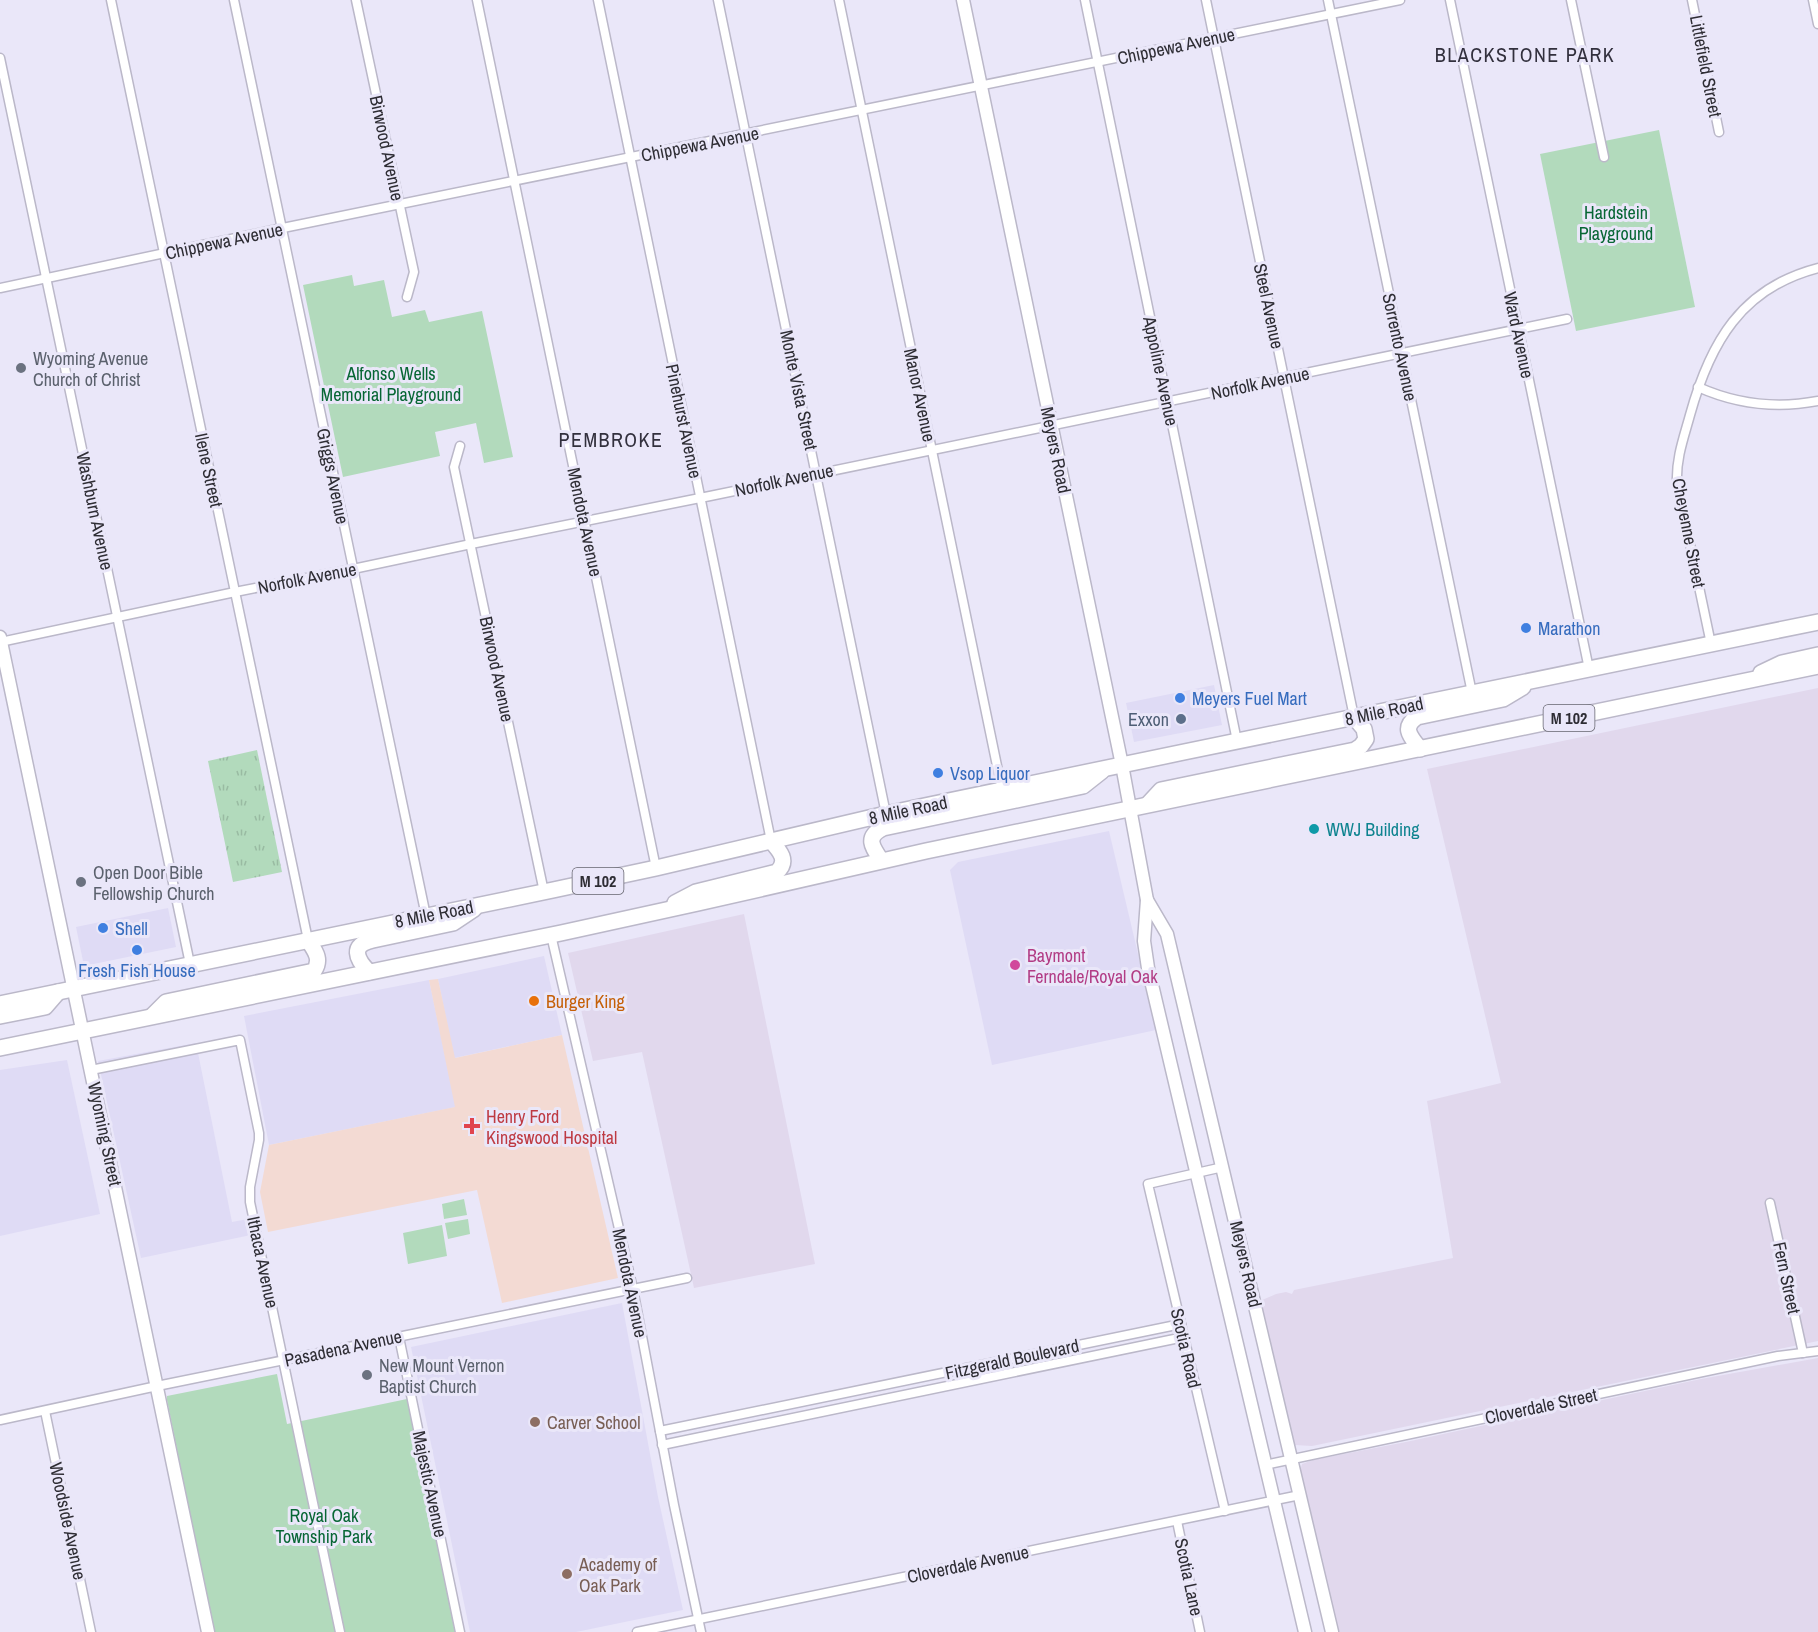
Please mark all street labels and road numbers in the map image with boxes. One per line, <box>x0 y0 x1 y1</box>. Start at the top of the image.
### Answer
street label: Littlefield Street <box>1684 13 1728 119</box>
street label: Chippewa Avenue <box>1115 21 1237 71</box>
street label: Birwood Avenue <box>364 93 410 203</box>
street label: Chippewa Avenue <box>639 120 761 168</box>
street label: Chippewa Avenue <box>163 216 285 266</box>
street label: Steel Avenue <box>1248 261 1290 351</box>
street label: Ward Avenue <box>1498 289 1540 381</box>
street label: Sorrento Avenue <box>1376 291 1424 403</box>
street label: Appoline Avenue <box>1137 313 1185 428</box>
street label: Monte Vista Street <box>774 328 824 452</box>
street label: Manor Avenue <box>898 346 942 444</box>
street label: Norfolk Avenue <box>1209 360 1311 406</box>
street label: Pinehurst Avenue <box>660 362 708 480</box>
street label: Meyers Road <box>1035 404 1077 496</box>
street label: Griggs Avenue <box>311 426 355 526</box>
street label: Ilene Street <box>189 430 229 510</box>
street label: Washburn Avenue <box>70 450 120 572</box>
street label: Norfolk Avenue <box>733 457 835 503</box>
street label: Mendota Avenue <box>561 465 609 579</box>
street label: Cheyenne Street <box>1666 476 1712 590</box>
street label: Norfolk Avenue <box>256 556 358 600</box>
street label: Birwood Avenue <box>474 614 520 724</box>
street label: 8 Mile Road <box>1342 691 1426 731</box>
road number: M 102 <box>1544 705 1594 731</box>
street label: 8 Mile Road <box>866 790 950 830</box>
road number: M 102 <box>572 868 624 894</box>
street label: 8 Mile Road <box>393 894 475 934</box>
street label: Wyoming Street <box>82 1080 128 1188</box>
street label: Ithaca Avenue <box>241 1214 285 1310</box>
street label: Meyers Road <box>1224 1218 1268 1310</box>
street label: Mendota Avenue <box>606 1226 654 1340</box>
street label: Fern Street <box>1767 1240 1807 1316</box>
street label: Scotia Road <box>1165 1306 1207 1390</box>
street label: Pasadena Avenue <box>282 1323 404 1373</box>
street label: Fitzgerald Boulevard <box>943 1333 1081 1385</box>
street label: Cloverdale Street <box>1483 1382 1599 1430</box>
street label: Majestic Avenue <box>407 1429 453 1539</box>
street label: Woodside Avenue <box>43 1460 93 1582</box>
street label: Scotia Lane <box>1169 1536 1209 1618</box>
street label: Cloverdale Avenue <box>905 1539 1031 1589</box>

